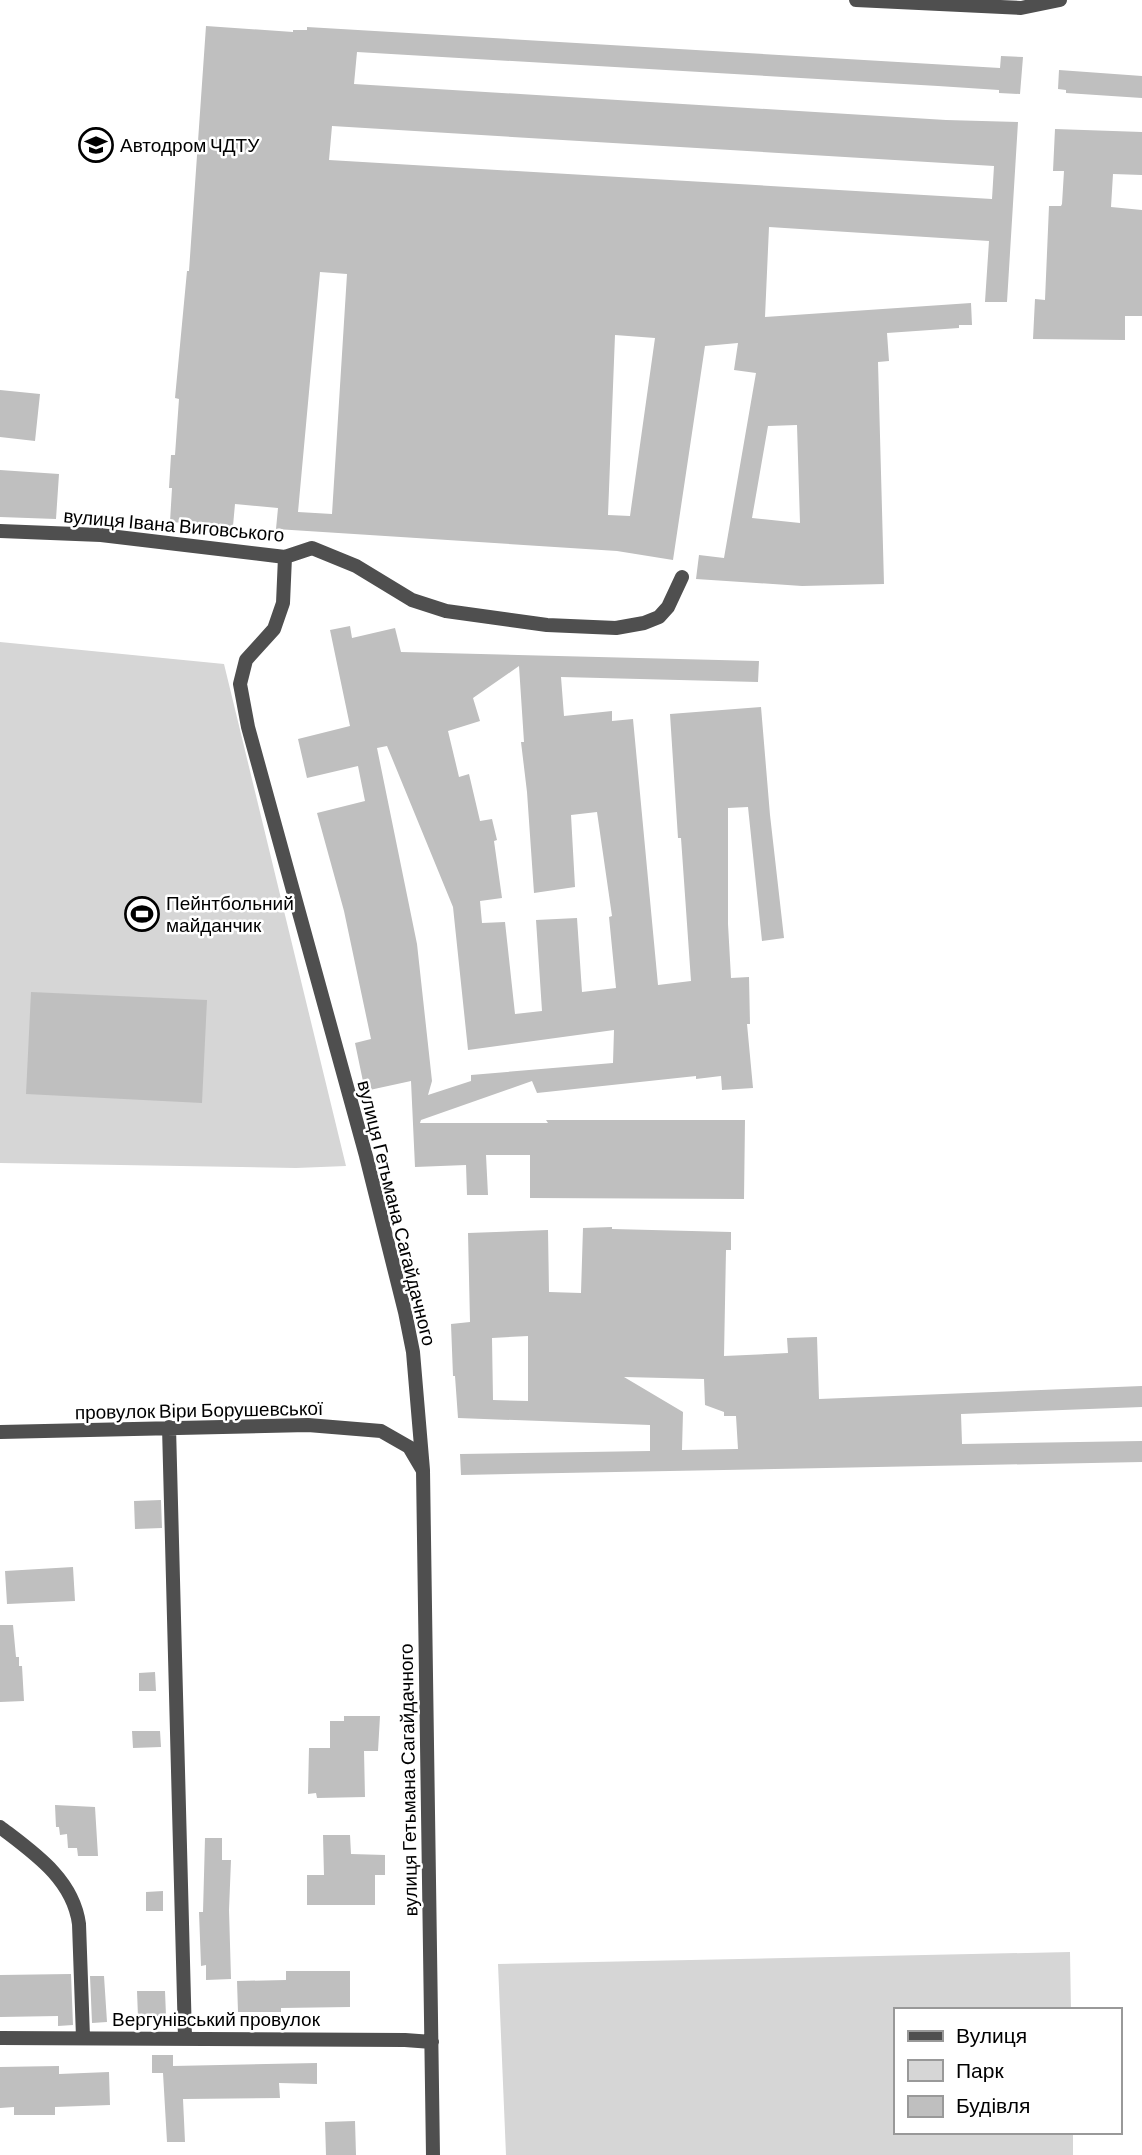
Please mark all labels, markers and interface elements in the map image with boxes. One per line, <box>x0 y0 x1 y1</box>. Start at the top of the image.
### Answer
school or university icon: Автодром ЧДТУ <box>77 126 115 164</box>
place label: Автодром ЧДТУ <box>120 133 260 156</box>
street label: вулиця Івана Виговського <box>63 503 286 546</box>
place label: Пейнтбольний майданчик <box>166 891 294 936</box>
sports icon: Пейнтбольний майданчик <box>123 895 161 933</box>
street label: вулиця Гетьмана Сагайдачного <box>353 1078 442 1348</box>
street label: провулок Віри Борушевської <box>75 1396 324 1423</box>
street label: вулиця Гетьмана Сагайдачного <box>394 1643 421 1917</box>
street label: Вергунівський провулок <box>112 2007 321 2030</box>
legend <box>894 2008 1121 2134</box>
text: Вулиця <box>956 2022 1027 2047</box>
text: Парк <box>956 2057 1004 2082</box>
text: Будівля <box>956 2092 1030 2117</box>

